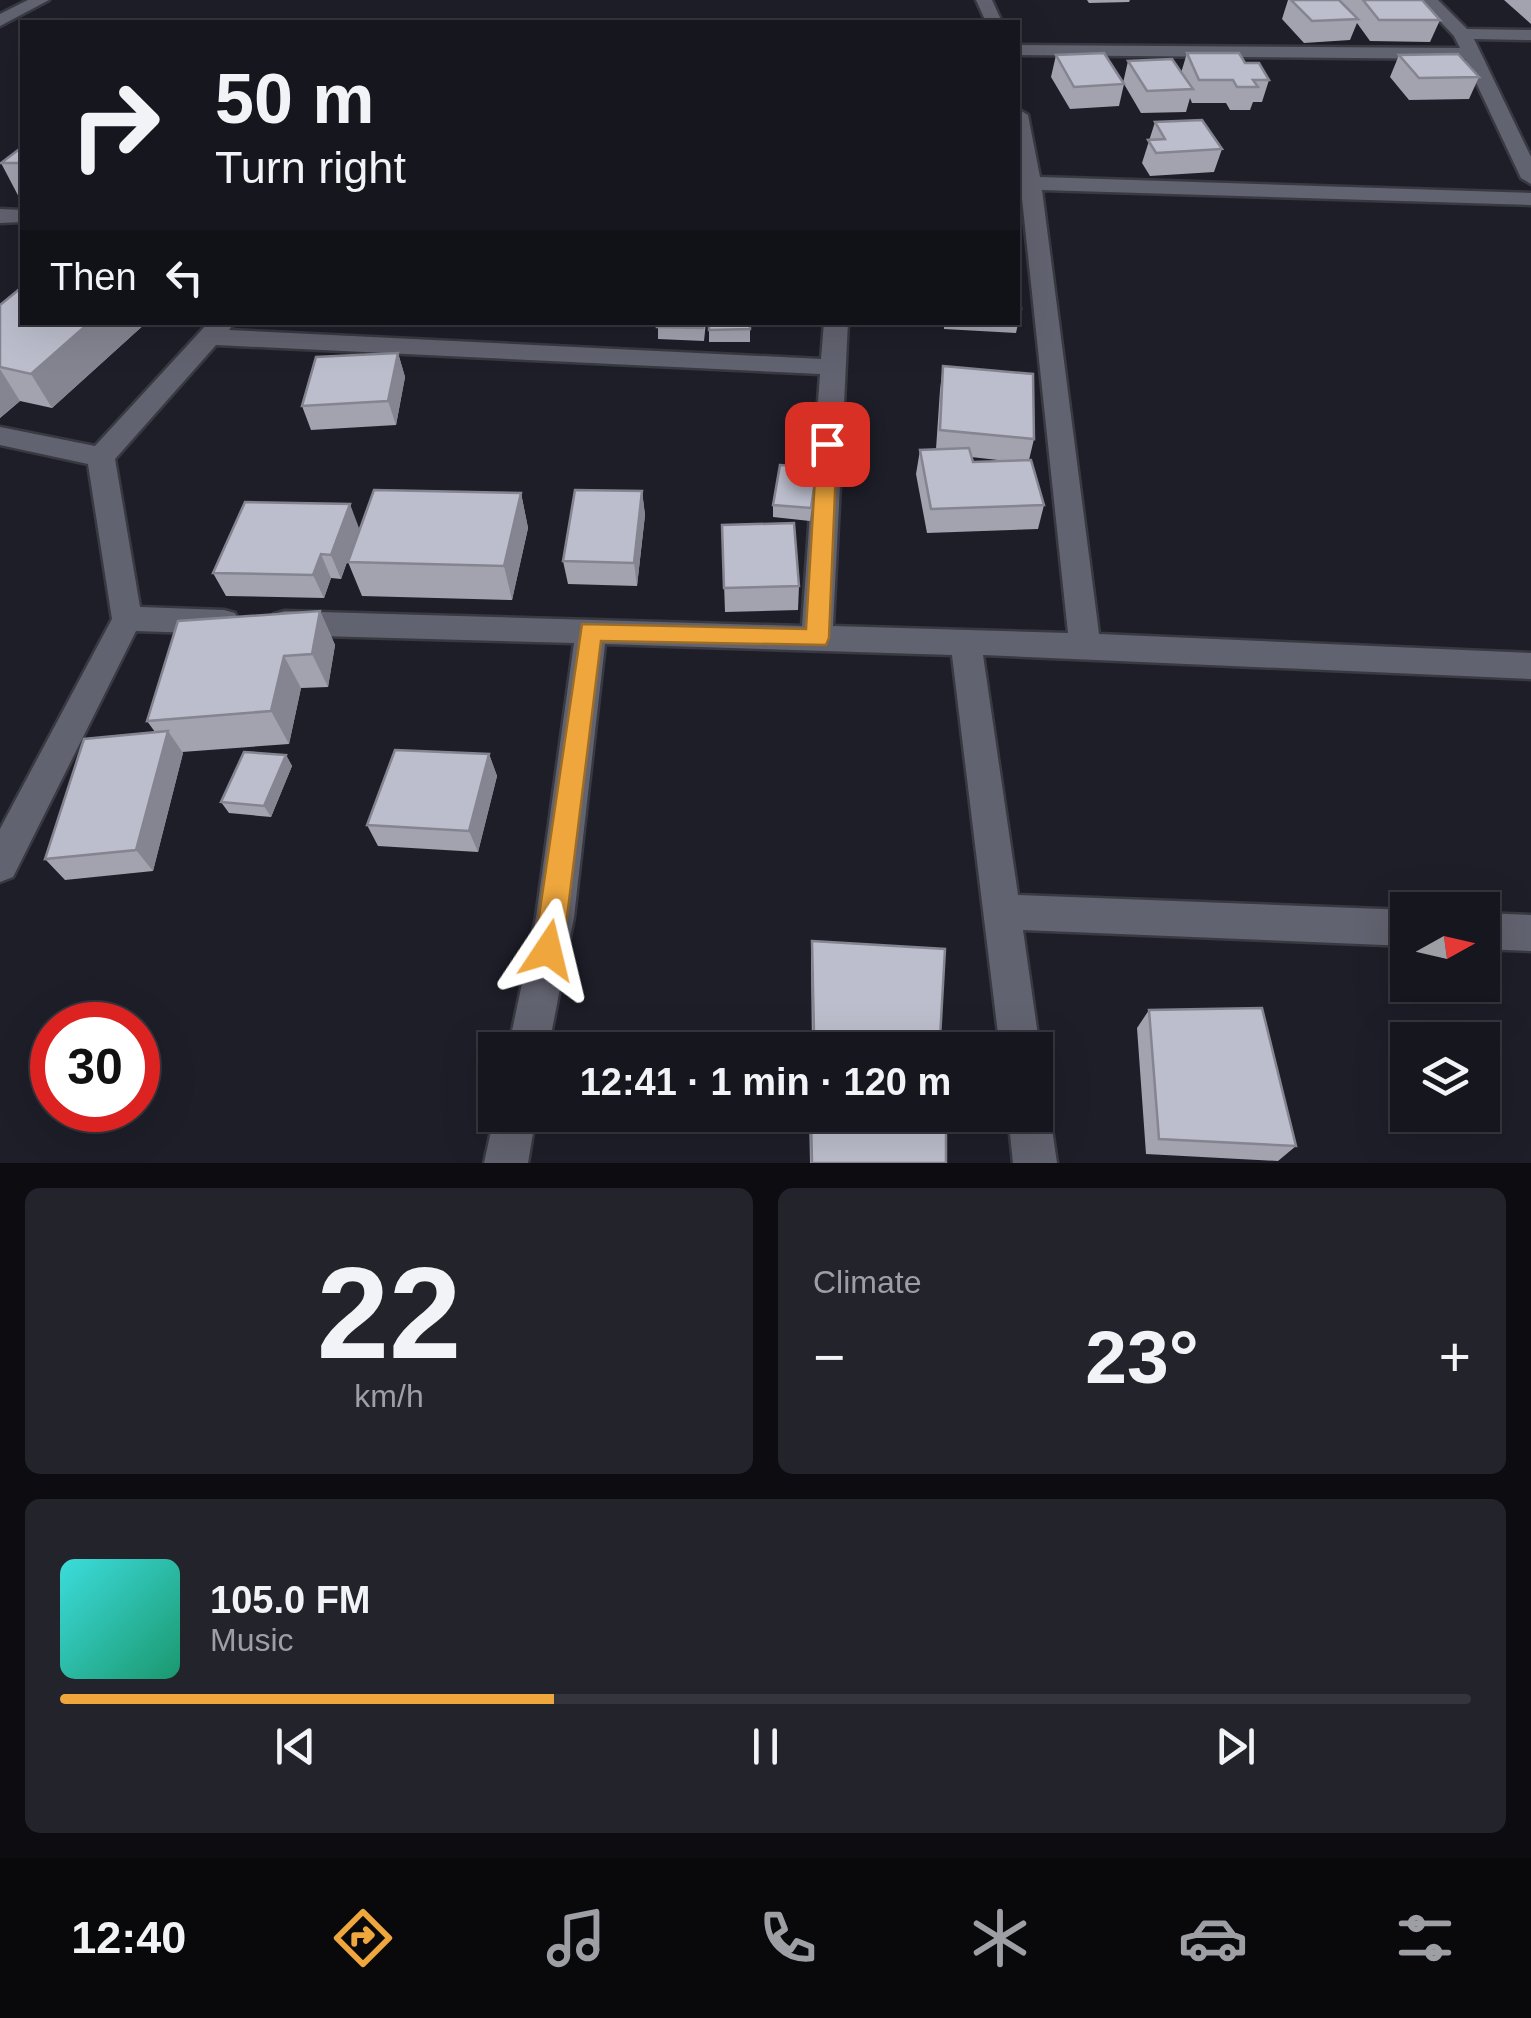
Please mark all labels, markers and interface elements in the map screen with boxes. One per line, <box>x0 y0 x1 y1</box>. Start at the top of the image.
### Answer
icon: right <box>50 60 180 190</box>
text: 50 m <box>215 60 375 138</box>
text: Turn right <box>215 142 406 193</box>
icon: left <box>157 250 212 305</box>
text: Then <box>50 256 137 298</box>
pin <box>785 402 870 487</box>
icon: arrive <box>800 417 855 472</box>
north arrow <box>1390 892 1500 1002</box>
map controls <box>1390 892 1500 1132</box>
position arrow <box>496 898 600 1002</box>
speed limit sign: 30 <box>30 1002 160 1132</box>
button: layers <box>1390 1022 1500 1132</box>
text: 12:41 · 1 min · 120 m <box>580 1061 951 1103</box>
text: 22 <box>317 1240 461 1386</box>
text: Climate <box>813 1264 921 1300</box>
text: 23° <box>1085 1315 1199 1399</box>
text: − <box>813 1326 845 1388</box>
text: + <box>1439 1326 1471 1388</box>
text: km/h <box>354 1378 424 1414</box>
text: 105.0 FM <box>210 1579 371 1621</box>
text: Music <box>210 1622 294 1658</box>
icon: previous <box>268 1719 323 1774</box>
icon: pause <box>738 1719 793 1774</box>
icon: next <box>1208 1719 1263 1774</box>
icon: directions <box>328 1903 398 1973</box>
icon: music <box>541 1903 611 1973</box>
icon: phone <box>753 1903 823 1973</box>
icon: climate <box>965 1903 1035 1973</box>
icon: car <box>1178 1903 1248 1973</box>
icon: filters <box>1390 1903 1460 1973</box>
text: 12:40 <box>71 1912 186 1963</box>

